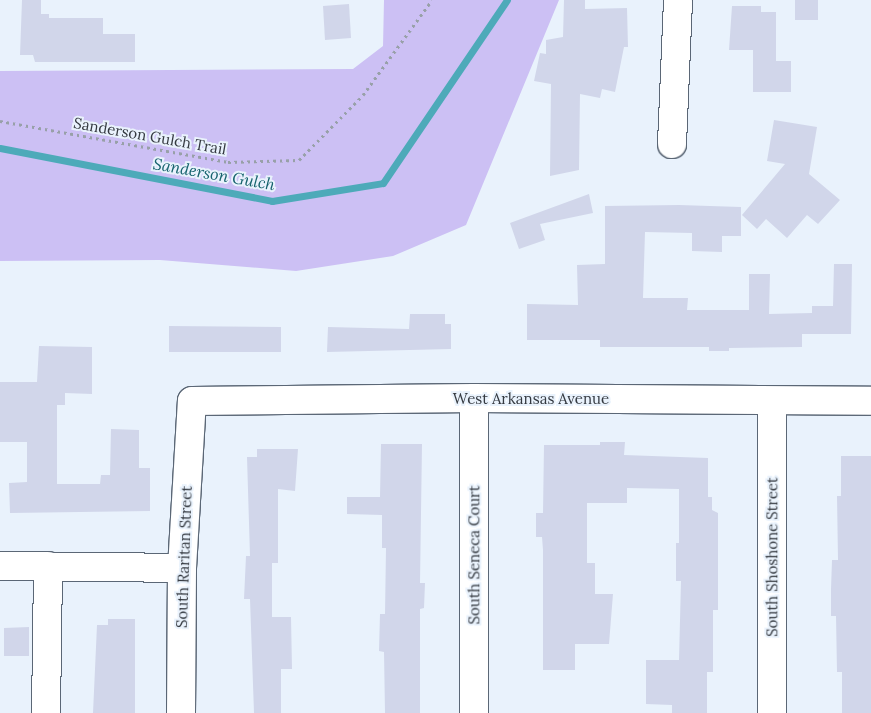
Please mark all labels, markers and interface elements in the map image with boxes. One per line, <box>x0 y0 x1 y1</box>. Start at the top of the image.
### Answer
street label: Sanderson Gulch Trail <box>72 114 228 158</box>
water label: Sanderson Gulch <box>152 154 276 194</box>
street label: West Arkansas Avenue <box>453 390 609 408</box>
street label: South Shoshone Street <box>763 477 781 637</box>
street label: South Seneca Court <box>465 485 483 625</box>
street label: South Raritan Street <box>173 486 195 628</box>

